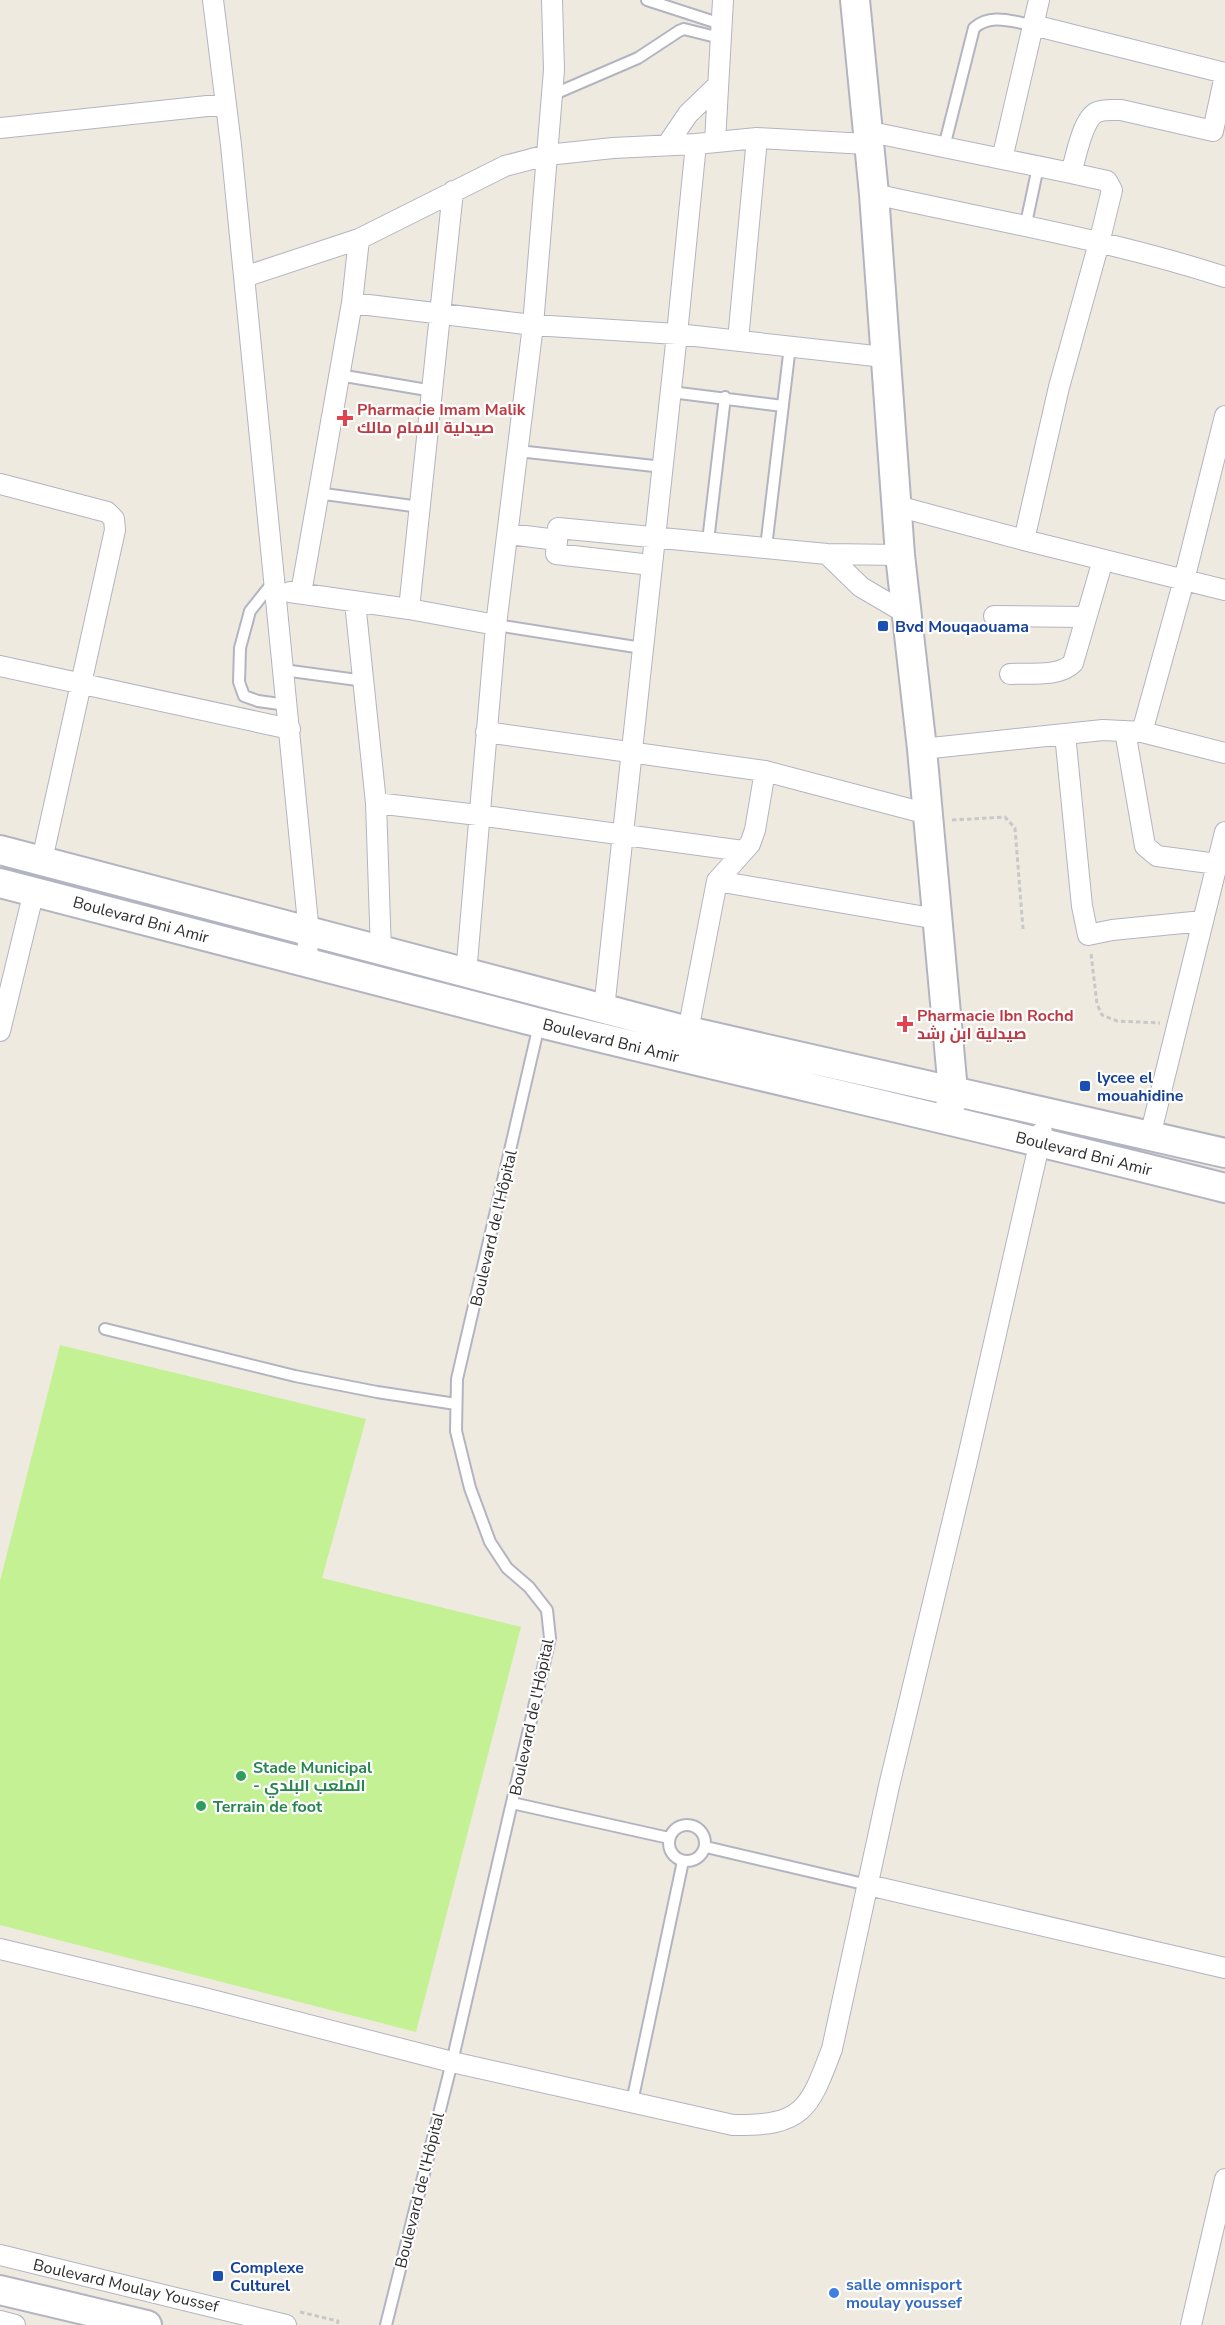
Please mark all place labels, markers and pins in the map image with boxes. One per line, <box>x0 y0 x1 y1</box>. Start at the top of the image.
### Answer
place label: Pharmacie Imam Malik صيدلية الامام مالك <box>357 399 526 439</box>
marker: Pharmacie Imam Malik صيدلية الامام مالك <box>338 411 352 425</box>
place label: Bvd Mouqaouama <box>895 616 1029 638</box>
marker: Bvd Mouqaouama <box>876 619 890 633</box>
place label: Pharmacie Ibn Rochd صيدلية ابن رشد <box>917 1005 1074 1045</box>
marker: Pharmacie Ibn Rochd صيدلية ابن رشد <box>898 1017 912 1031</box>
place label: lycee el mouahidine <box>1097 1067 1184 1107</box>
marker: lycee el mouahidine <box>1078 1079 1092 1093</box>
place label: Stade Municipal - الملعب البلدي <box>253 1757 372 1798</box>
marker: Stade Municipal - الملعب البلدي <box>234 1769 248 1783</box>
place label: Terrain de foot <box>213 1796 323 1818</box>
marker: Terrain de foot <box>194 1799 208 1813</box>
place label: Complexe Culturel <box>230 2257 304 2297</box>
marker: Complexe Culturel <box>211 2269 225 2283</box>
place label: salle omnisport moulay youssef <box>846 2274 963 2314</box>
marker: salle omnisport moulay youssef <box>827 2286 841 2300</box>

